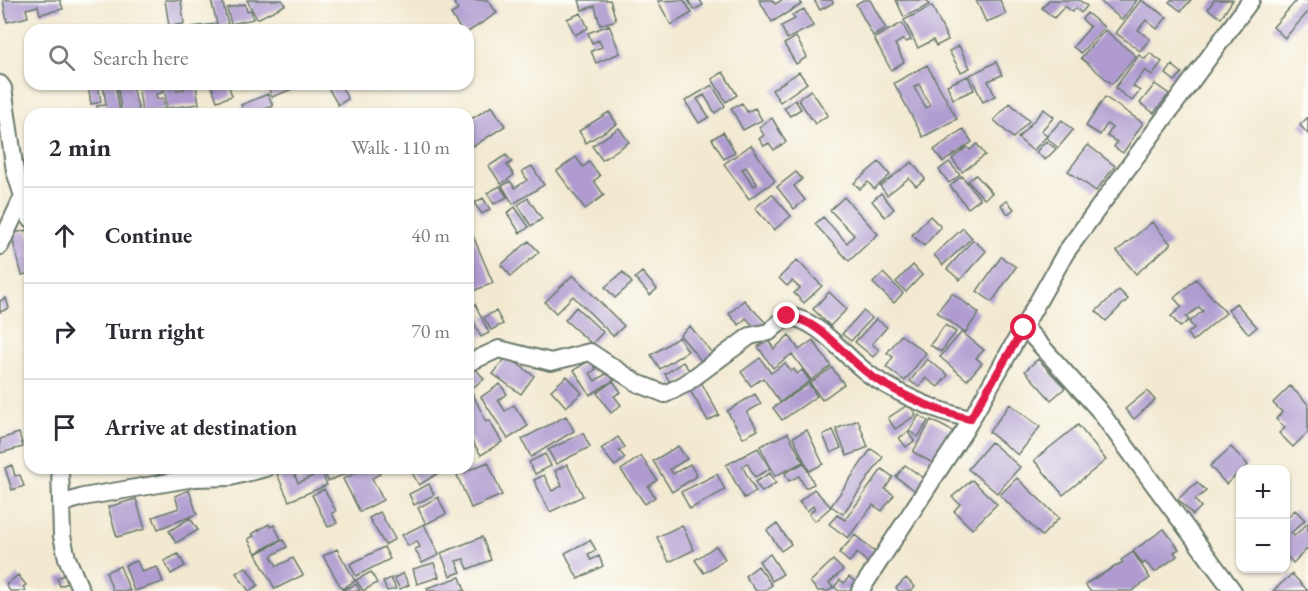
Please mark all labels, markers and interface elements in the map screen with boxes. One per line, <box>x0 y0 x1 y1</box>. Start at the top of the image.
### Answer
search box <box>24 24 474 90</box>
icon: search <box>45 41 78 74</box>
text: Search here <box>93 43 188 72</box>
text: 2 min <box>48 130 111 164</box>
text: Walk · 110 m <box>351 134 450 160</box>
icon: ahead <box>48 219 81 252</box>
text: Continue <box>105 221 192 250</box>
text: 40 m <box>411 222 450 248</box>
route end <box>773 302 799 328</box>
route start <box>1010 314 1036 340</box>
icon: right <box>48 315 81 348</box>
text: Turn right <box>105 317 204 346</box>
text: 70 m <box>411 318 450 344</box>
icon: arrive <box>48 411 81 444</box>
text: Arrive at destination <box>105 413 297 442</box>
map controls <box>1236 465 1290 573</box>
button: + <box>1236 465 1290 519</box>
button: − <box>1236 519 1290 573</box>

